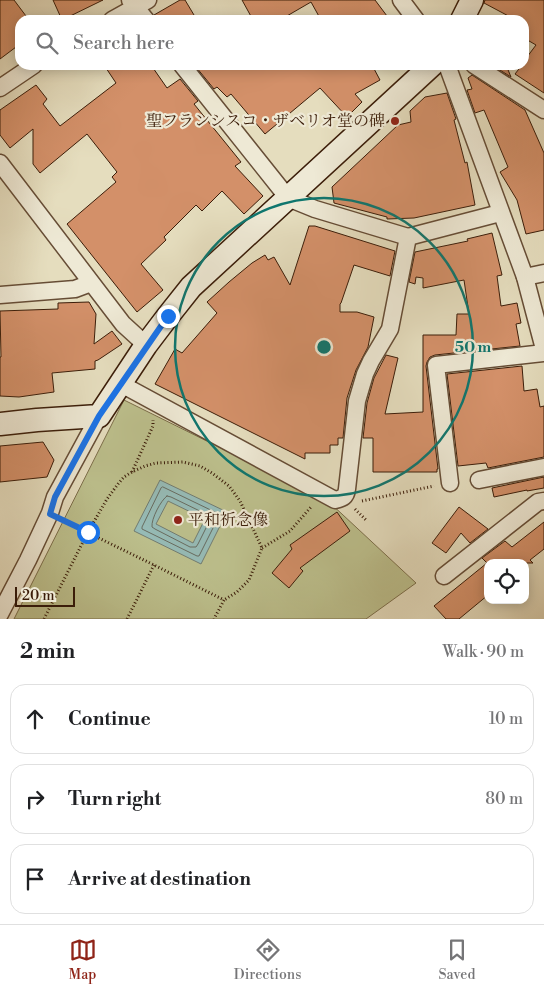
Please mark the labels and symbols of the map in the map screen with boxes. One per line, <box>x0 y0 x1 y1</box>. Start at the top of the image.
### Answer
place label: 聖フランシスコ・ザベリオ堂の碑 <box>146 111 385 131</box>
marker: 聖フランシスコ・ザベリオ堂の碑 <box>389 115 401 127</box>
route end <box>157 305 180 328</box>
centre of rings <box>315 338 333 356</box>
text: 50 m <box>455 338 491 357</box>
place label: 平和祈念像 <box>188 510 268 530</box>
marker: 平和祈念像 <box>172 514 184 526</box>
route start <box>77 521 100 544</box>
scale bar <box>15 584 75 607</box>

